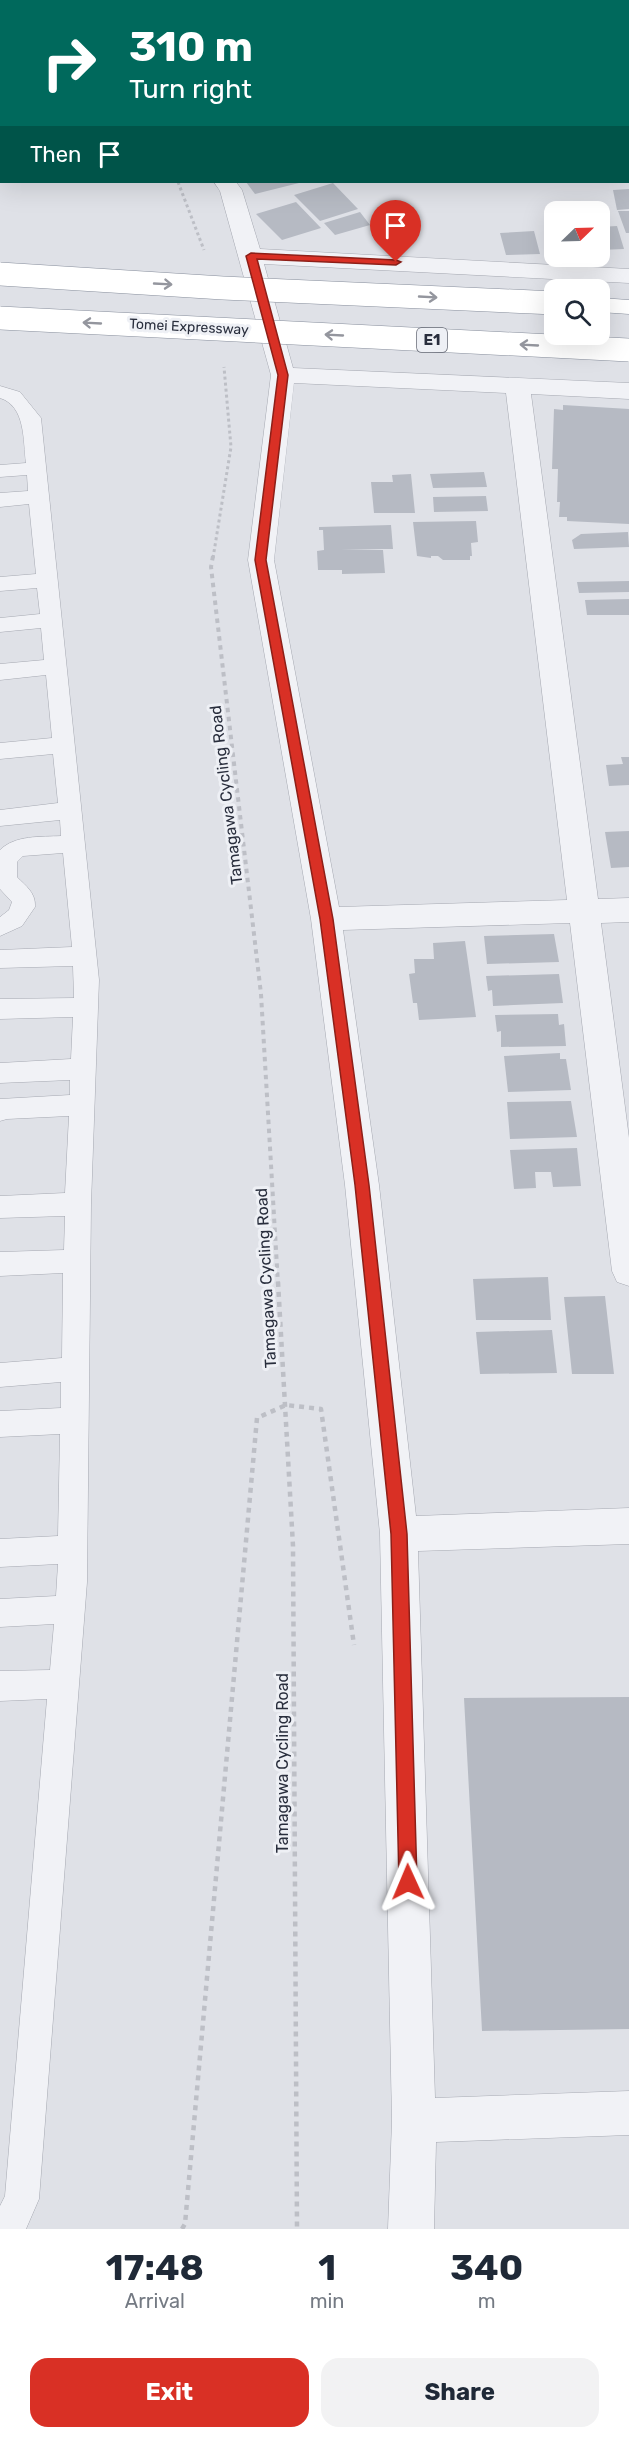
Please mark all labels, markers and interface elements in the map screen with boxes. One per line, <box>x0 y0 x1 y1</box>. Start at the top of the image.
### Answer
text: 310 m <box>129 22 253 72</box>
icon: right <box>30 24 108 102</box>
text: Turn right <box>129 73 252 105</box>
icon: arrive <box>93 138 126 171</box>
text: Then <box>30 141 81 168</box>
pin <box>370 200 421 262</box>
north arrow <box>544 201 610 267</box>
map controls <box>544 201 610 345</box>
icon: arrive <box>379 209 412 242</box>
one-way arrow <box>153 279 173 290</box>
button: search <box>544 279 610 345</box>
one-way arrow <box>418 292 438 303</box>
street label: Tomei Expressway <box>129 315 249 339</box>
one-way arrow <box>83 317 103 328</box>
road number: E1 <box>417 328 447 352</box>
one-way arrow <box>324 329 344 340</box>
one-way arrow <box>519 339 539 350</box>
street label: Tamagawa Cycling Road <box>206 704 246 886</box>
street label: Tamagawa Cycling Road <box>252 1188 280 1368</box>
street label: Tamagawa Cycling Road <box>273 1673 292 1853</box>
position arrow <box>376 1850 440 1914</box>
text: 17:48 <box>106 2246 204 2289</box>
text: 1 <box>318 2246 336 2289</box>
text: 340 <box>450 2246 523 2289</box>
text: Arrival <box>125 2289 185 2313</box>
text: min <box>310 2289 344 2313</box>
text: m <box>478 2289 496 2313</box>
button: Exit <box>30 2358 309 2427</box>
button: Share <box>321 2358 599 2427</box>

